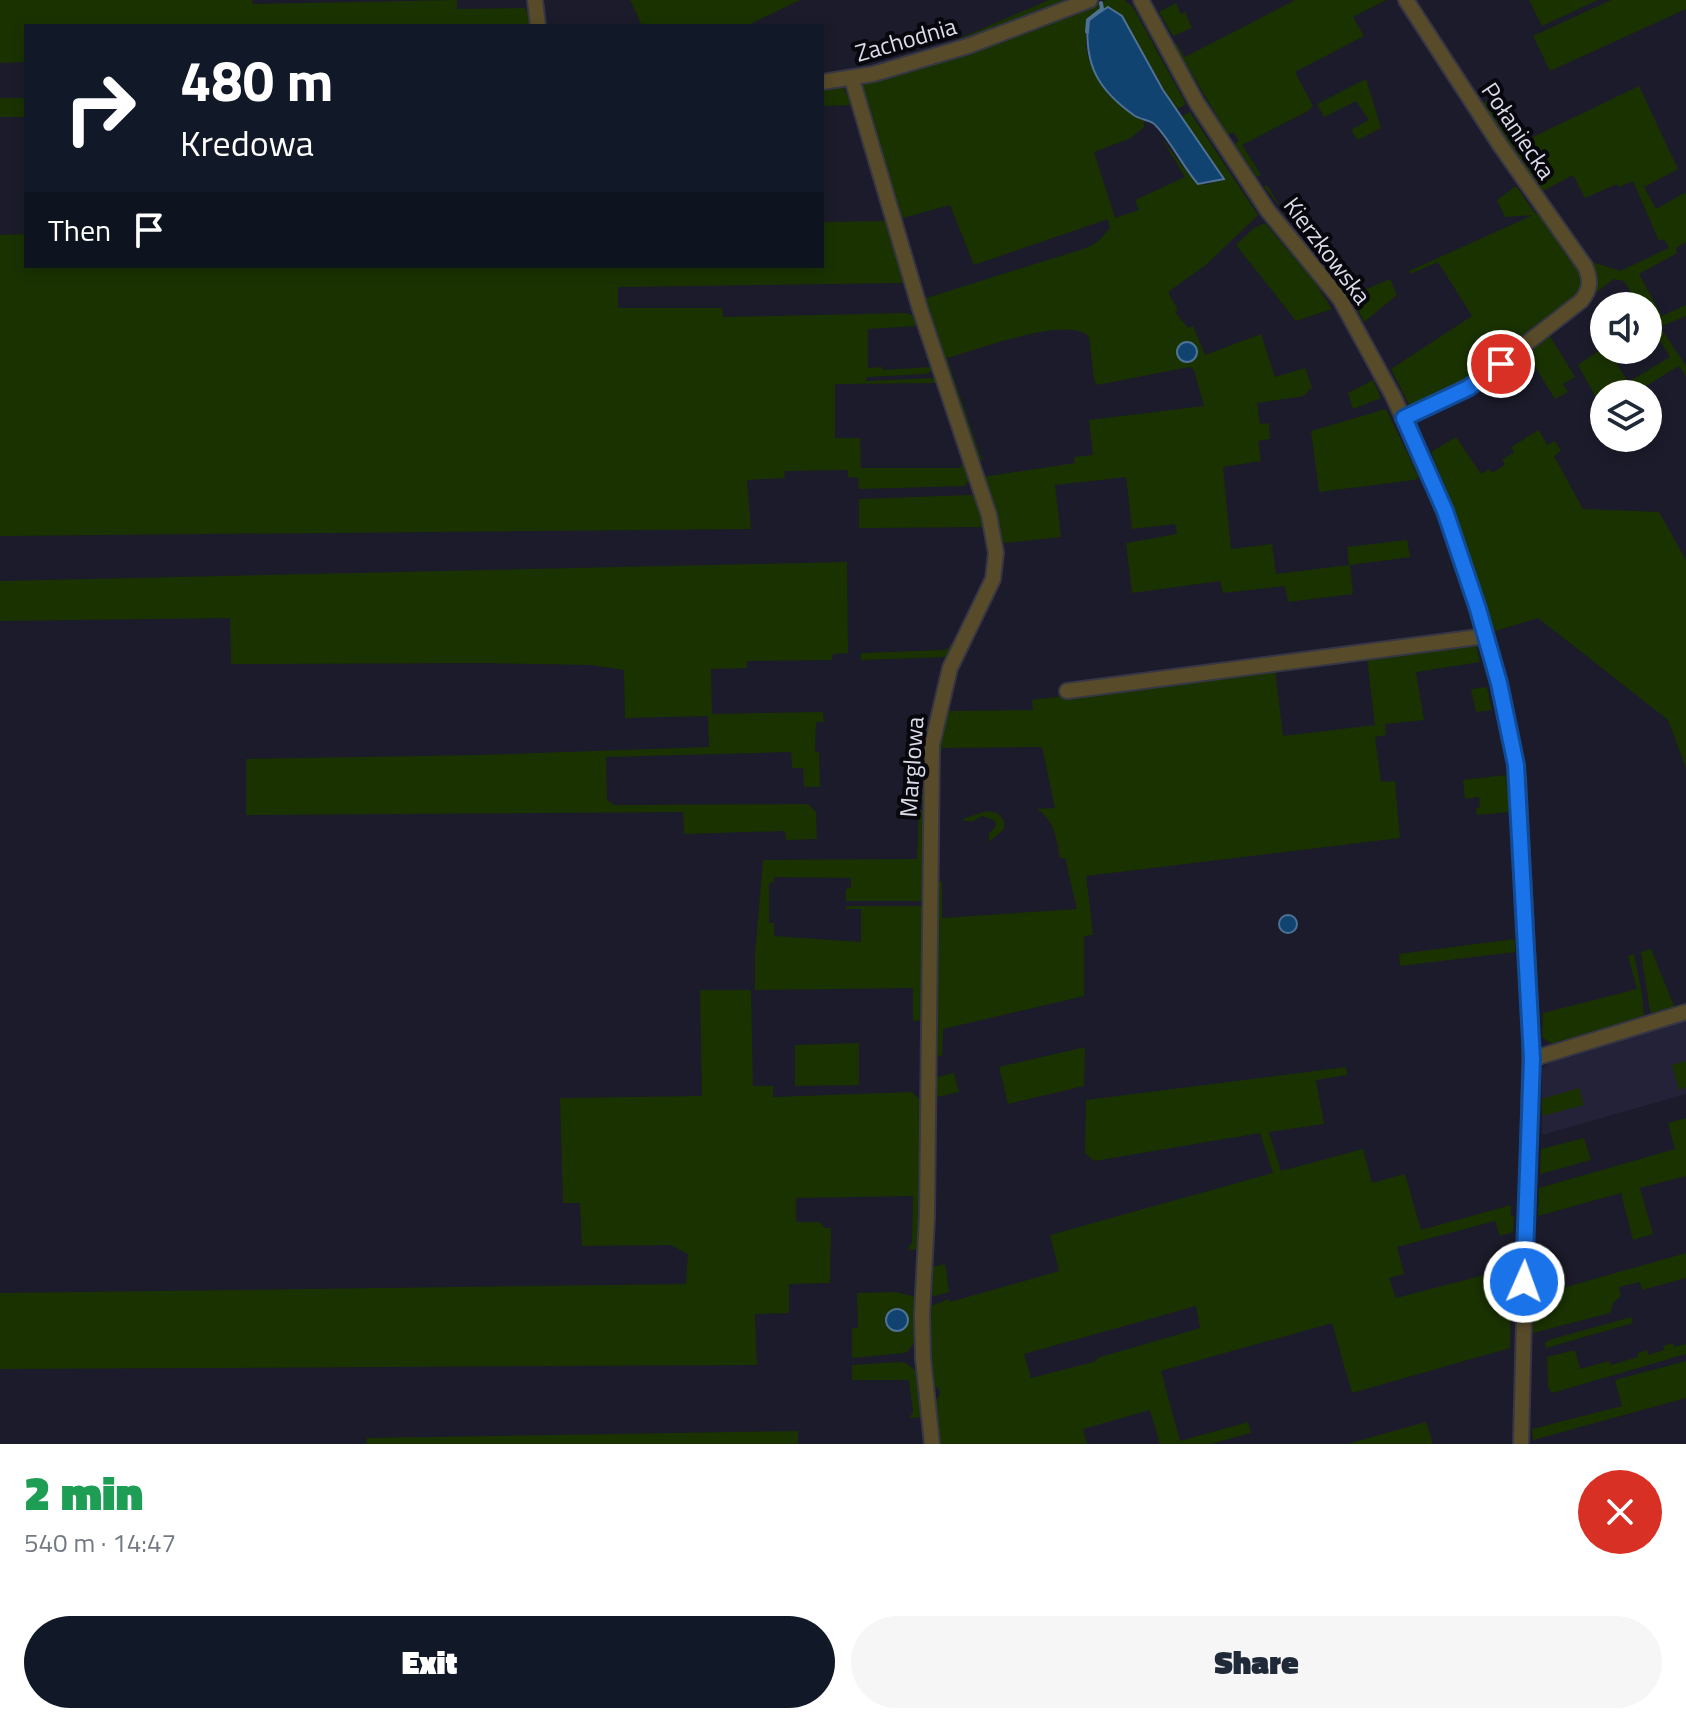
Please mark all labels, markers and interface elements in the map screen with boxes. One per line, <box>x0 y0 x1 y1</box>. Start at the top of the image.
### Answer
street label: Zachodnia <box>851 7 961 71</box>
text: 480 m <box>180 38 333 123</box>
icon: right <box>48 56 152 160</box>
street label: Połaniecka <box>1473 75 1565 186</box>
text: Kredowa <box>180 115 314 170</box>
street label: Kierzkowska <box>1275 189 1380 312</box>
text: Then <box>48 207 111 253</box>
icon: arrive <box>127 208 171 252</box>
map controls <box>1590 292 1662 452</box>
button: sound <box>1590 292 1662 364</box>
pin <box>1467 330 1535 398</box>
icon: arrive <box>1479 342 1523 386</box>
button: layers <box>1590 380 1662 452</box>
street label: Marglowa <box>890 715 932 819</box>
position arrow <box>1482 1240 1566 1324</box>
text: 2 min <box>24 1456 143 1529</box>
button: close <box>1578 1470 1662 1554</box>
text: 540 m · 14:47 <box>24 1523 176 1562</box>
button: Exit <box>24 1616 835 1708</box>
button: Share <box>851 1616 1662 1708</box>

